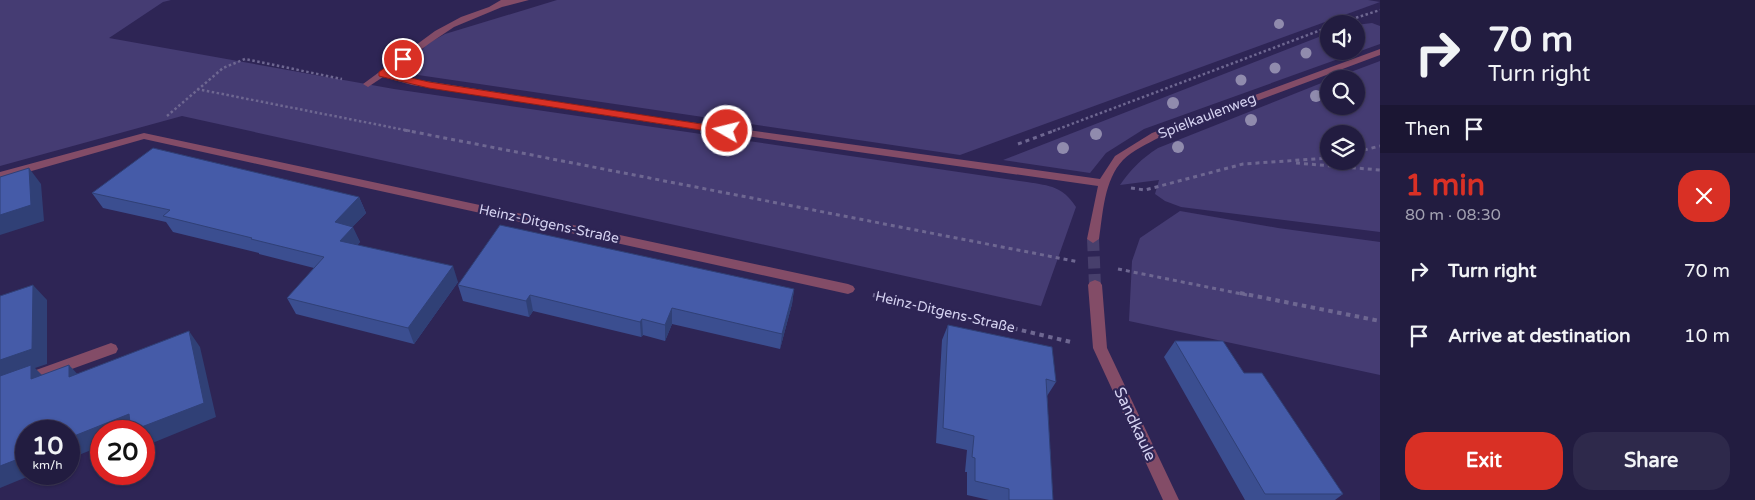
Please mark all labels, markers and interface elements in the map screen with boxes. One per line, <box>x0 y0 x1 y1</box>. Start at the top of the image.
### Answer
map controls <box>1320 15 1365 170</box>
button: sound <box>1320 15 1365 60</box>
text: 70 m <box>1488 19 1573 61</box>
icon: right <box>1405 20 1470 85</box>
pin <box>382 38 424 80</box>
icon: arrive <box>389 45 417 73</box>
text: Turn right <box>1488 61 1590 87</box>
button: search <box>1320 70 1365 115</box>
street label: Spielkaulenweg <box>1156 89 1258 143</box>
position arrow <box>700 104 752 156</box>
icon: arrive <box>1460 115 1488 143</box>
text: Then <box>1405 118 1450 140</box>
button: layers <box>1320 125 1365 170</box>
text: 1 min <box>1405 167 1485 204</box>
button: close <box>1678 170 1730 222</box>
street label: Heinz-Ditgens-Straße <box>477 201 621 247</box>
text: 80 m · 08:30 <box>1405 205 1501 225</box>
icon: right <box>1405 257 1433 285</box>
text: Turn right <box>1448 260 1536 282</box>
text: 70 m <box>1684 260 1730 282</box>
street label: Heinz-Ditgens-Straße <box>873 288 1017 336</box>
icon: arrive <box>1405 322 1433 350</box>
text: Arrive at destination <box>1448 325 1631 347</box>
text: 10 m <box>1684 325 1730 347</box>
street label: Sandkaule <box>1109 384 1161 464</box>
speed limit sign: 20 <box>90 420 155 485</box>
text: 10 <box>32 431 63 461</box>
button: Exit <box>1405 432 1563 490</box>
button: Share <box>1573 432 1730 490</box>
text: km/h <box>32 458 63 472</box>

